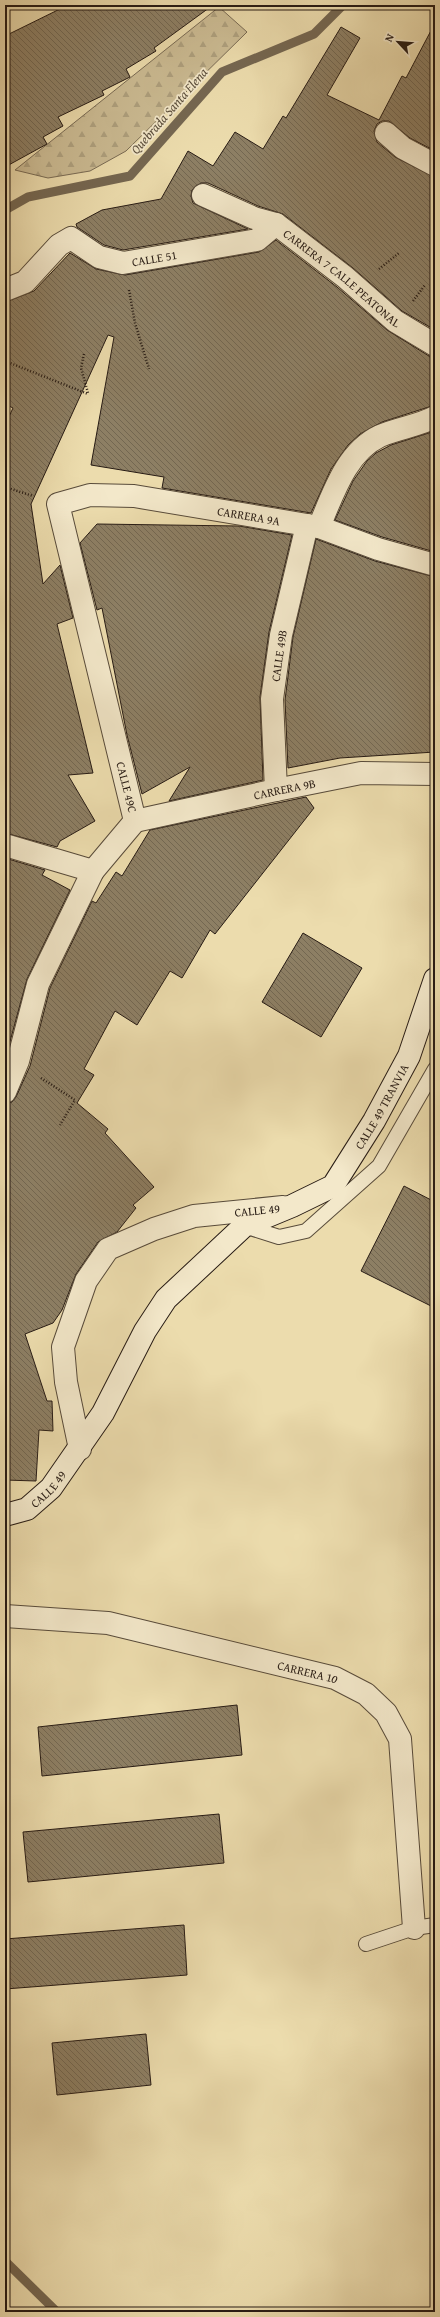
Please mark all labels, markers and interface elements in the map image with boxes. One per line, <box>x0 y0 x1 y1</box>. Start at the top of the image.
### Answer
north arrow <box>378 22 418 62</box>
text: N <box>380 30 398 44</box>
water label: Quebrada Santa Elena <box>126 64 212 158</box>
street label: CARRERA 7 CALLE PEATONAL <box>280 224 404 331</box>
street label: CALLE 51 <box>130 245 178 270</box>
street label: CARRERA 9A <box>216 502 282 529</box>
street label: CALLE 49B <box>266 628 291 683</box>
street label: CALLE 49C <box>112 760 142 815</box>
street label: CARRERA 9B <box>252 774 317 803</box>
street label: CALLE 49 TRANVIA <box>350 1060 412 1152</box>
street label: CALLE 49 <box>234 1199 281 1220</box>
street label: CALLE 49 <box>26 1467 70 1511</box>
street label: CARRERA 10 <box>276 1656 342 1687</box>

